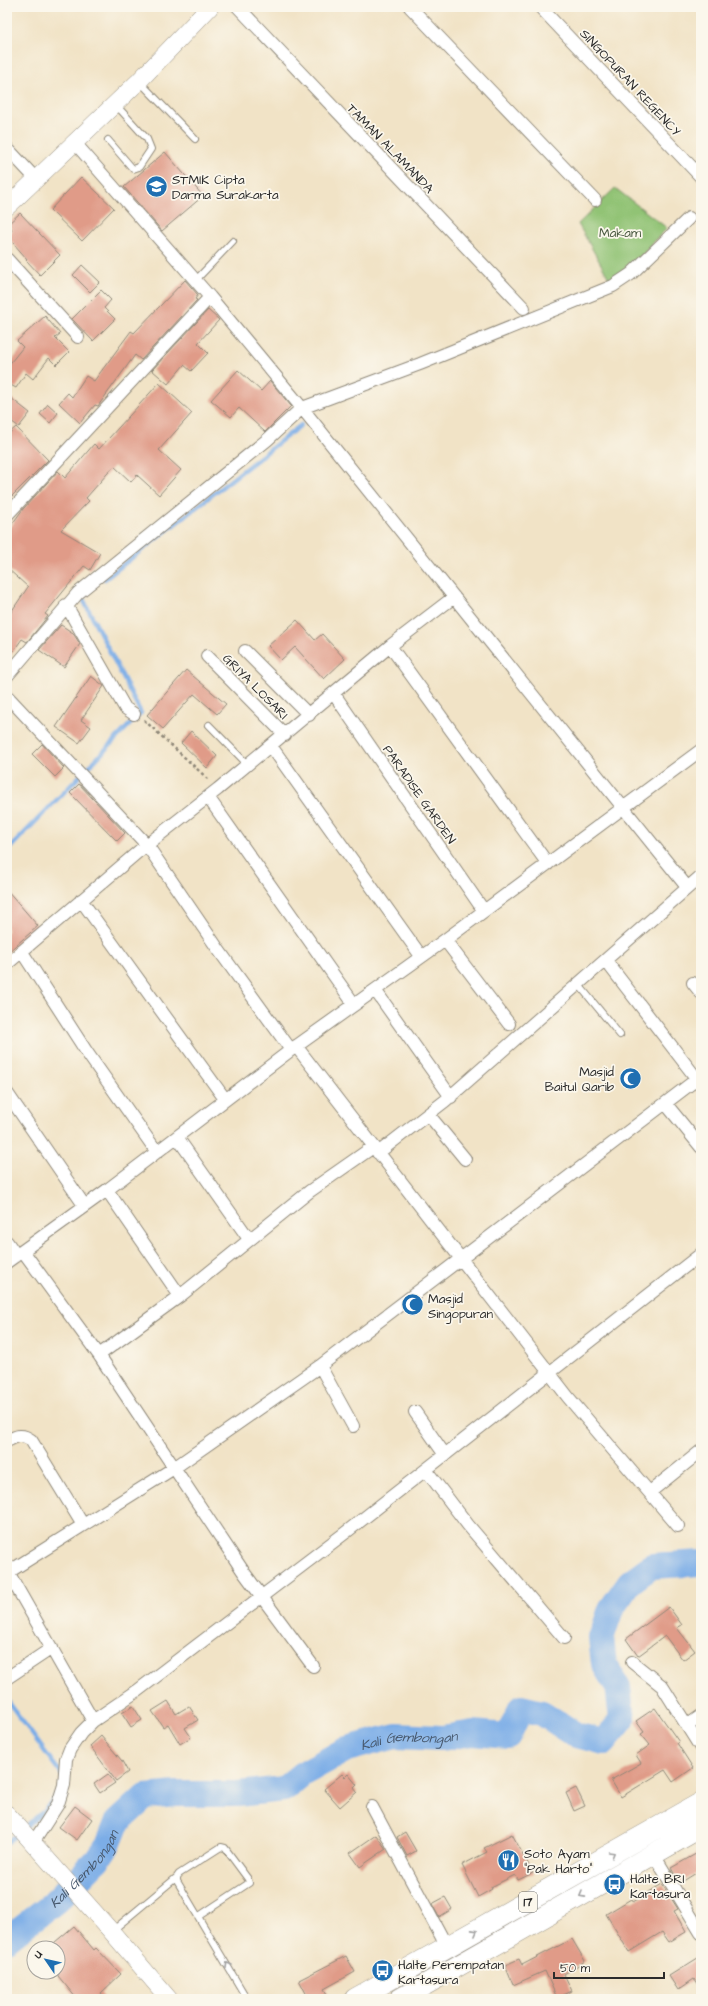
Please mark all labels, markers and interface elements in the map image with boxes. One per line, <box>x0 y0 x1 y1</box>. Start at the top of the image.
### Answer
street label: SINGOPURAN REGENCY <box>576 25 685 140</box>
street label: TAMAN ALAMANDA <box>343 100 438 198</box>
place label: STMIK Cipta Darma Surakarta <box>172 171 279 204</box>
school or university icon: STMIK Cipta Darma Surakarta <box>144 173 170 199</box>
park label: Makam <box>599 224 642 242</box>
street label: GRIYA LOSARI <box>218 650 292 724</box>
street label: PARADISE GARDEN <box>378 742 460 848</box>
place label: Masjid Baitul Qarib <box>545 1063 615 1096</box>
mosque icon: Masjid Baitul Qarib <box>617 1065 643 1091</box>
place label: Masjid Singopuran <box>428 1290 493 1324</box>
mosque icon: Masjid Singopuran <box>399 1292 425 1318</box>
water label: Kali Gembongan <box>358 1727 460 1756</box>
water label: Kali Gembongan <box>46 1827 124 1913</box>
place label: Soto Ayam "Pak Harto" <box>524 1845 592 1878</box>
restaurant icon: Soto Ayam "Pak Harto" <box>496 1847 522 1873</box>
one-way arrow <box>608 1851 615 1859</box>
place label: Halte BRI Kartasura <box>630 1870 691 1903</box>
bus stop icon: Halte BRI Kartasura <box>601 1872 627 1898</box>
one-way arrow <box>579 1891 586 1898</box>
road number: 17 <box>519 1892 537 1912</box>
one-way arrow <box>471 1929 478 1936</box>
north arrow <box>26 1940 66 1980</box>
text: U <box>30 1948 46 1962</box>
scale bar <box>554 1954 664 1980</box>
place label: Halte Perempatan Kartasura <box>398 1956 504 1989</box>
bus stop icon: Halte Perempatan Kartasura <box>369 1958 395 1984</box>
text: 50 m <box>560 1960 591 1977</box>
one-way arrow <box>225 1962 232 1969</box>

